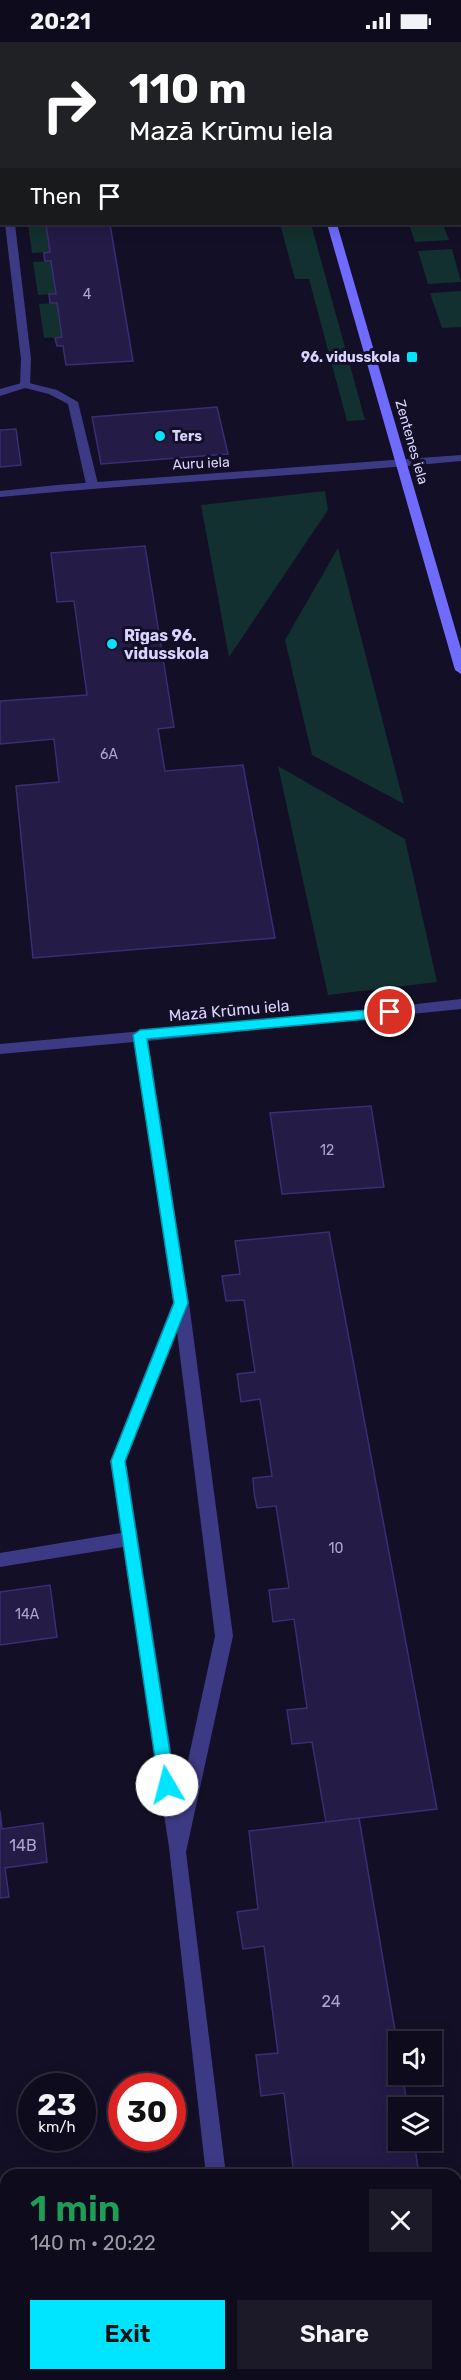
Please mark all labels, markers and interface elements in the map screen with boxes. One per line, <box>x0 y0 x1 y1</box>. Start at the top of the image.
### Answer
text: 20:21 <box>30 8 91 35</box>
text: 110 m <box>129 64 247 114</box>
icon: right <box>30 66 108 144</box>
text: Mazā Krūmu iela <box>129 115 333 147</box>
icon: arrive <box>93 180 126 213</box>
text: Then <box>30 183 81 210</box>
house number: 4 <box>83 286 92 303</box>
place label: 96. vidusskola <box>301 349 400 366</box>
marker: 96. vidusskola <box>405 350 419 364</box>
street label: Zentenes iela <box>391 398 432 486</box>
place label: Ters <box>172 428 202 445</box>
marker: Ters <box>153 429 167 443</box>
street label: Auru iela <box>172 454 230 473</box>
place label: Rīgas 96. vidusskola <box>124 626 209 663</box>
marker: Rīgas 96. vidusskola <box>105 637 119 651</box>
house number: 6A <box>100 746 119 763</box>
pin <box>364 986 415 1037</box>
icon: arrive <box>373 995 406 1028</box>
street label: Mazā Krūmu iela <box>168 996 290 1025</box>
house number: 12 <box>320 1142 334 1159</box>
house number: 10 <box>329 1540 344 1557</box>
house number: 14A <box>15 1606 40 1623</box>
position arrow <box>135 1753 199 1817</box>
house number: 14B <box>9 1836 37 1855</box>
house number: 24 <box>321 1992 341 2011</box>
map controls <box>388 2031 442 2151</box>
button: sound <box>388 2031 442 2085</box>
speed limit sign: 30 <box>108 2073 186 2151</box>
text: 23 <box>37 2087 77 2123</box>
button: layers <box>388 2097 442 2151</box>
text: km/h <box>38 2118 76 2136</box>
text: 1 min <box>30 2187 121 2230</box>
button: close <box>369 2189 432 2252</box>
text: 140 m · 20:22 <box>30 2231 156 2255</box>
button: Exit <box>30 2300 225 2369</box>
button: Share <box>237 2300 432 2369</box>

